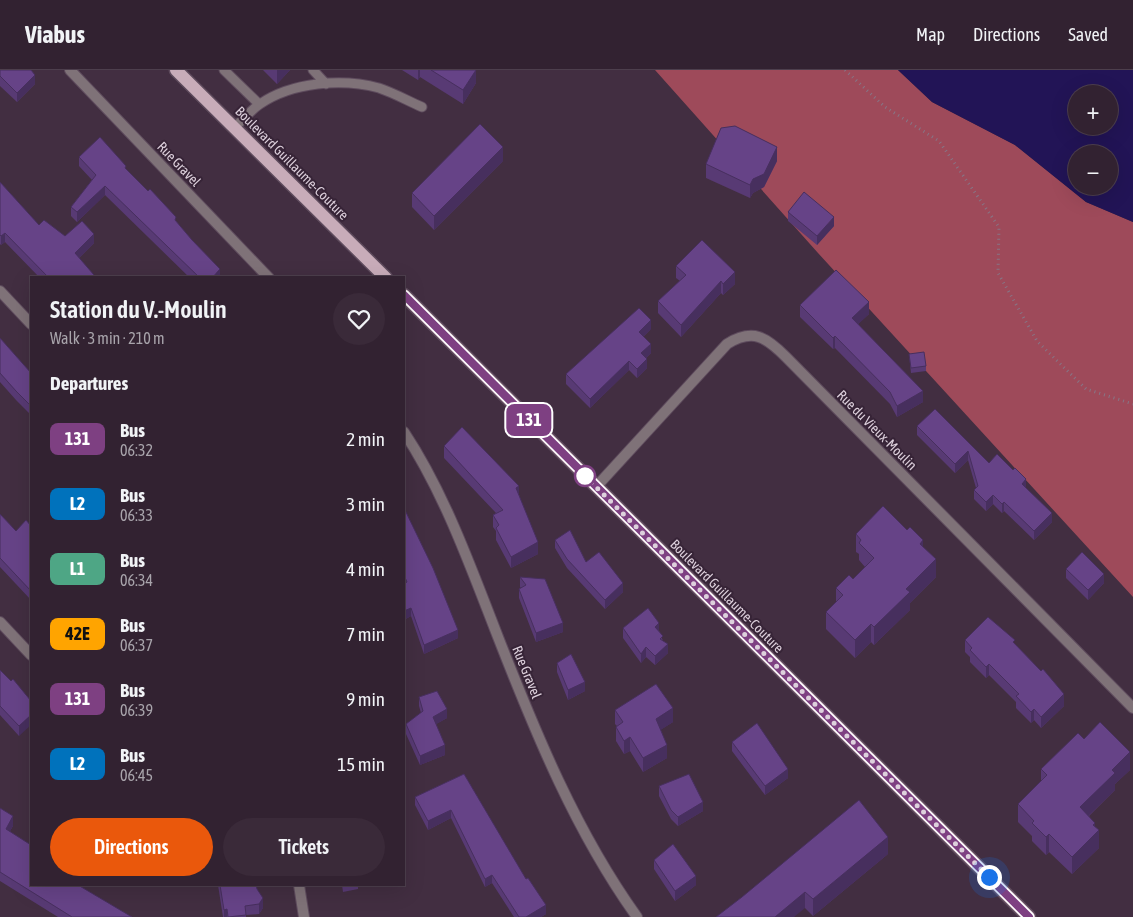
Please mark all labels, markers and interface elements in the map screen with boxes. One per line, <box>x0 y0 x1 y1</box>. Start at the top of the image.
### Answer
text: Viabus <box>25 21 85 48</box>
text: Map <box>916 24 945 45</box>
text: Directions <box>973 24 1040 45</box>
text: Saved <box>1068 24 1108 45</box>
map controls <box>1068 85 1118 195</box>
button: + <box>1068 85 1118 135</box>
street label: Boulevard Guillaume-Couture <box>232 103 352 223</box>
street label: Rue Gravel <box>154 138 204 190</box>
button: − <box>1068 145 1118 195</box>
button: heart <box>333 293 385 345</box>
text: Station du V.-Moulin <box>50 296 227 323</box>
text: Walk · 3 min · 210 m <box>50 329 164 347</box>
text: Departures <box>50 372 128 394</box>
street label: Rue du Vieux-Moulin <box>834 387 920 473</box>
line badge: 131 <box>500 404 558 436</box>
text: 131 <box>516 409 542 430</box>
text: Bus <box>120 419 145 441</box>
text: 131 <box>65 428 90 449</box>
text: 2 min <box>346 428 385 450</box>
text: 06:32 <box>120 441 153 459</box>
unlabelled marker <box>574 465 596 487</box>
text: Bus <box>120 484 145 506</box>
text: L2 <box>70 493 85 514</box>
text: 3 min <box>346 493 385 515</box>
text: 06:33 <box>120 506 153 524</box>
street label: Boulevard Guillaume-Couture <box>667 536 787 656</box>
text: Bus <box>120 549 145 571</box>
text: L1 <box>70 558 85 579</box>
text: 4 min <box>346 558 385 580</box>
text: 06:34 <box>120 571 153 589</box>
text: Bus <box>120 614 145 636</box>
text: 42E <box>65 623 90 644</box>
text: 7 min <box>346 623 385 645</box>
text: 06:37 <box>120 636 153 654</box>
street label: Rue Gravel <box>509 643 545 701</box>
text: Bus <box>120 679 145 701</box>
text: 131 <box>65 688 90 709</box>
text: 9 min <box>346 688 385 710</box>
text: 06:39 <box>120 701 153 719</box>
text: Bus <box>120 744 145 766</box>
text: L2 <box>70 753 85 774</box>
text: 15 min <box>337 753 385 775</box>
text: 06:45 <box>120 766 153 784</box>
button: Directions <box>50 818 213 876</box>
button: Tickets <box>223 818 385 876</box>
your location <box>977 865 1002 890</box>

